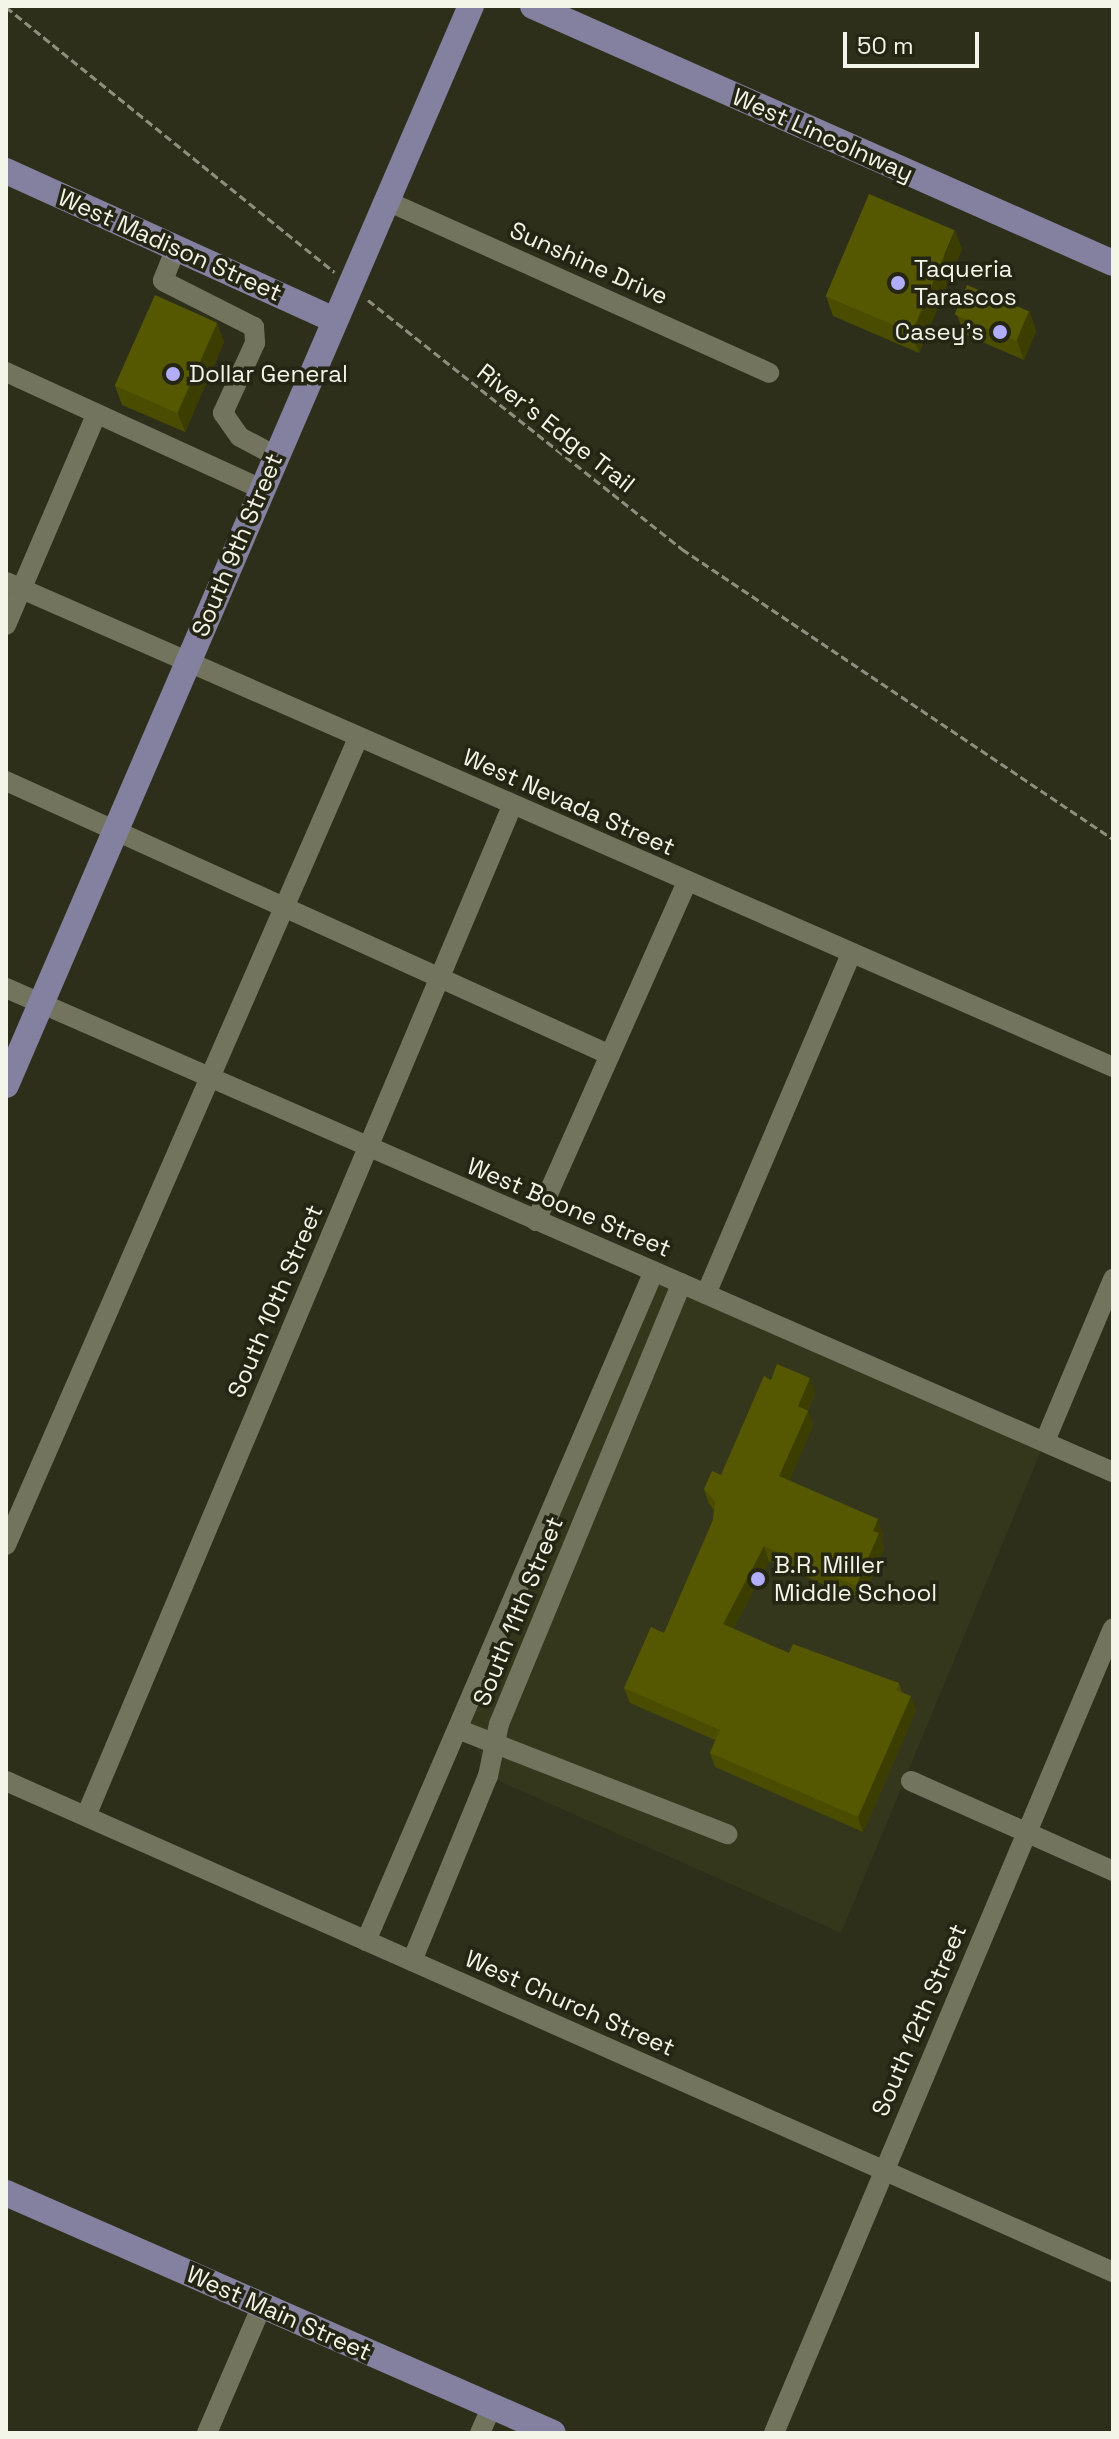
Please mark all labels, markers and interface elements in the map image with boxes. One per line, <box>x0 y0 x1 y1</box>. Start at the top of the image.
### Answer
scale bar <box>847 16 983 66</box>
text: 50 m <box>857 30 914 61</box>
street label: West Lincolnway <box>728 82 918 188</box>
street label: West Madison Street <box>54 183 286 307</box>
street label: Sunshine Drive <box>506 215 672 311</box>
place label: Taqueria Tarascos <box>914 255 1017 311</box>
marker: Taqueria Tarascos <box>889 274 907 292</box>
place label: Casey's <box>895 318 984 346</box>
marker: Casey's <box>991 323 1009 341</box>
street label: River's Edge Trail <box>471 357 641 499</box>
place label: Dollar General <box>189 360 348 388</box>
marker: Dollar General <box>164 365 182 383</box>
street label: South 9th Street <box>185 449 289 641</box>
street label: West Nevada Street <box>459 742 679 862</box>
street label: West Boone Street <box>463 1151 675 1263</box>
street label: South 10th Street <box>221 1200 329 1402</box>
street label: South 11th Street <box>467 1512 569 1710</box>
place label: B.R. Miller Middle School <box>774 1551 937 1607</box>
marker: B.R. Miller Middle School <box>749 1570 767 1588</box>
street label: South 12th Street <box>866 1920 972 2120</box>
street label: West Church Street <box>461 1944 679 2062</box>
street label: West Main Street <box>182 2259 376 2367</box>

